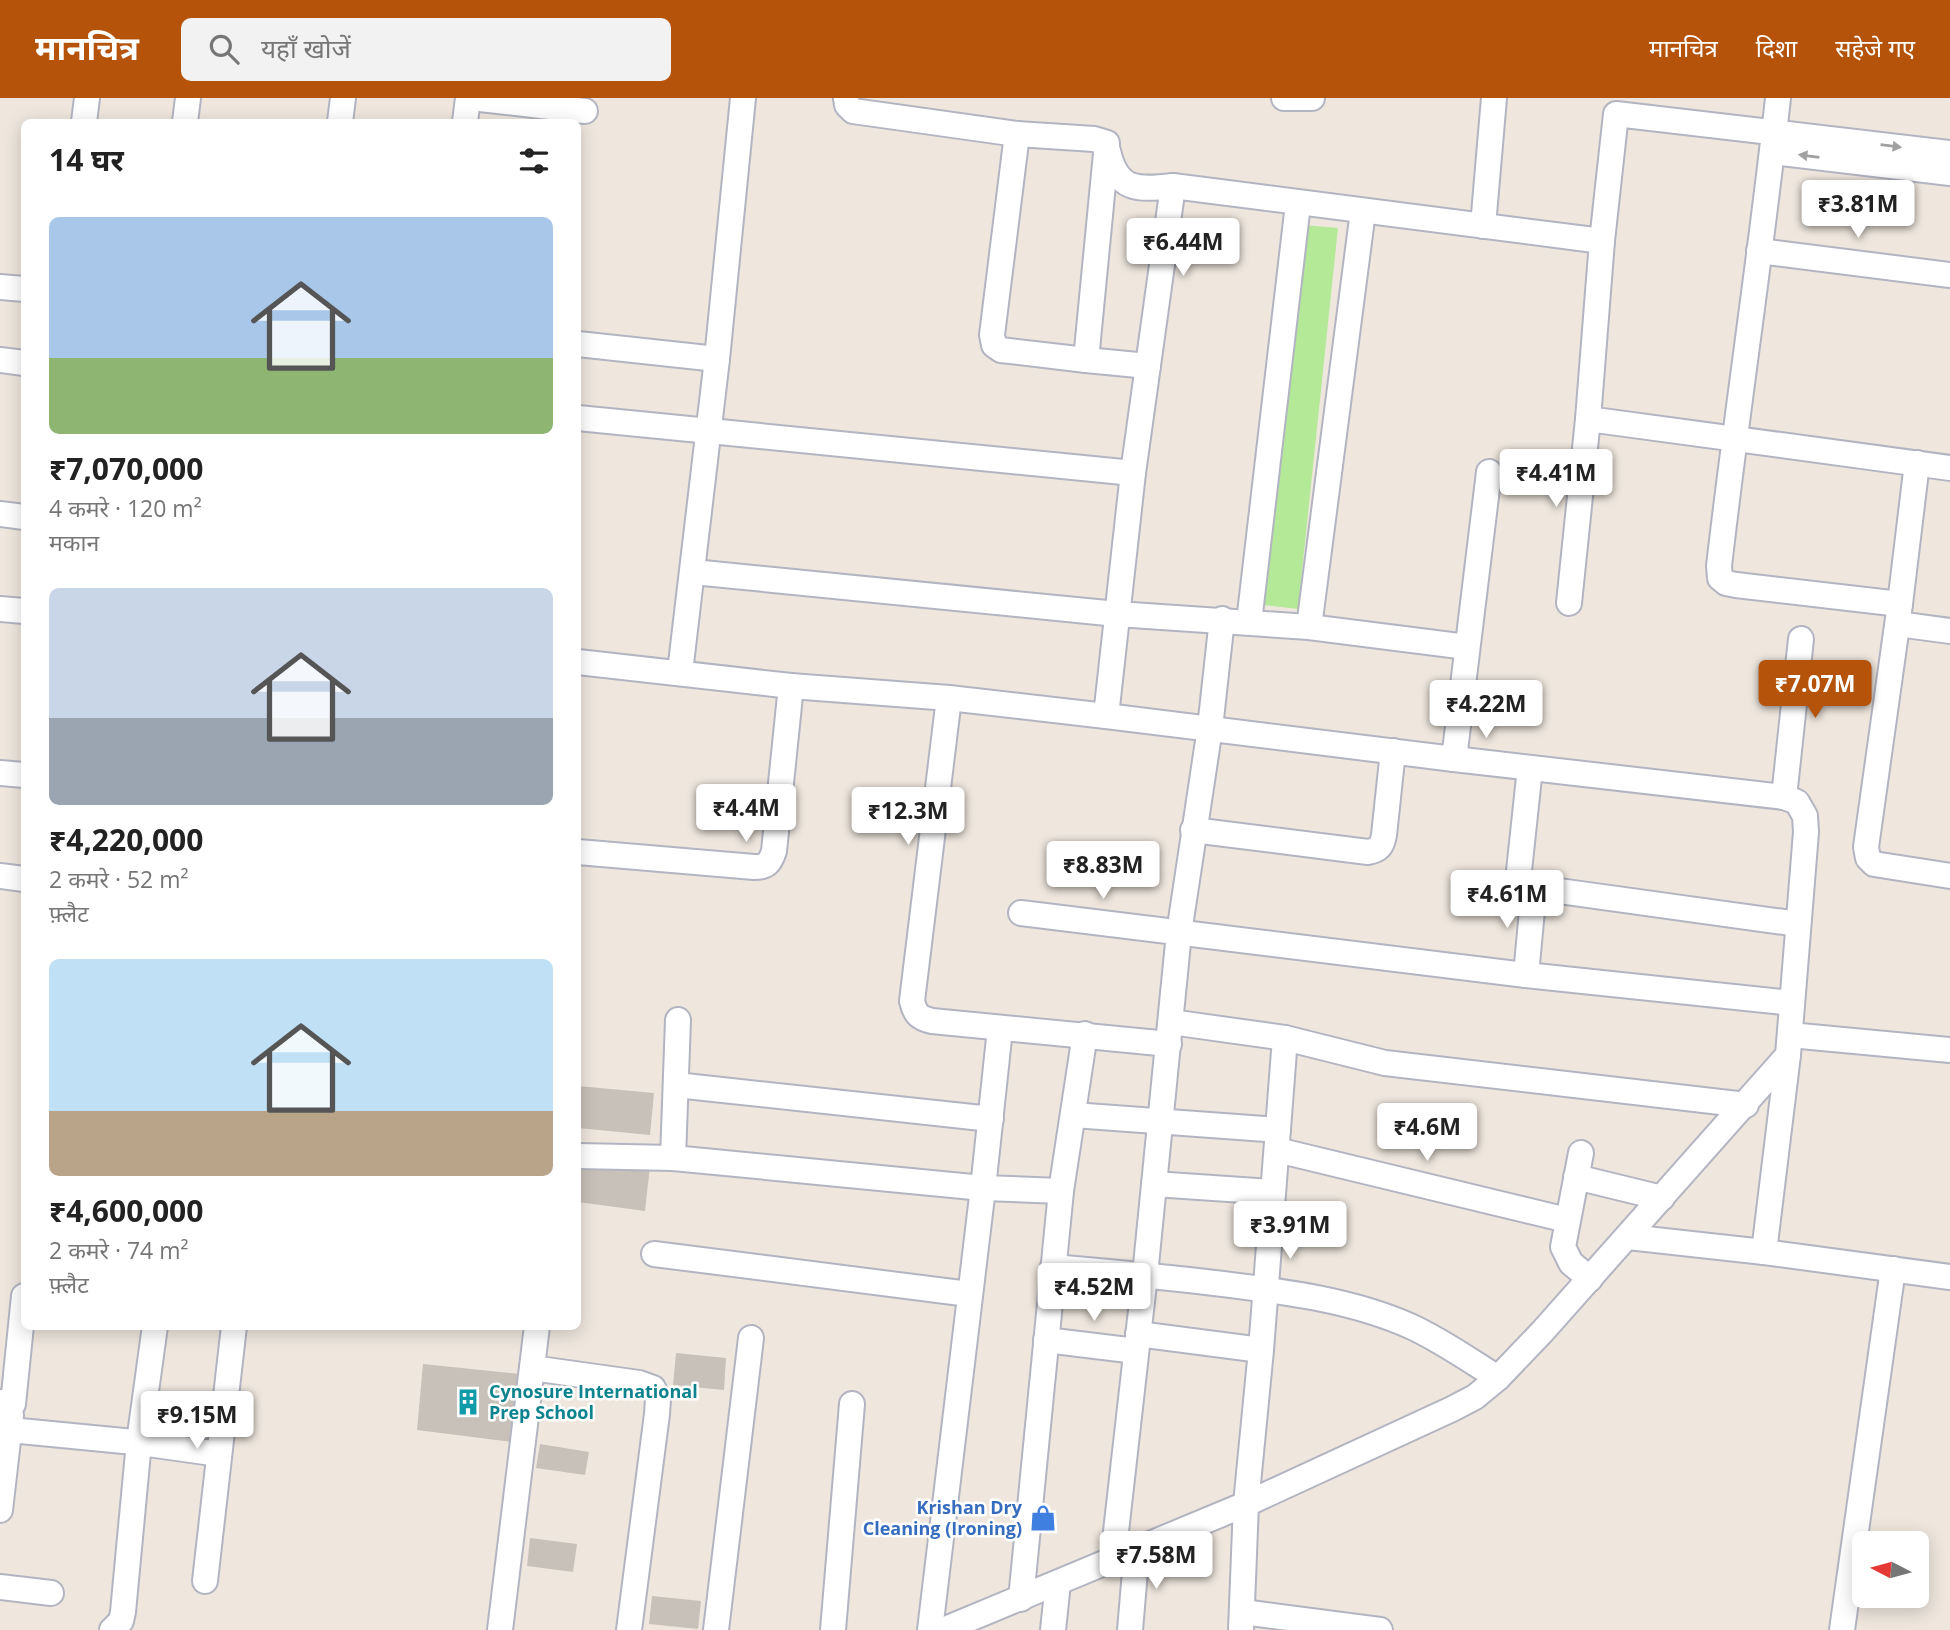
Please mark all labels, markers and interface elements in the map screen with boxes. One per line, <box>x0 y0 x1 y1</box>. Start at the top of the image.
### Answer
search box <box>181 18 671 81</box>
text: मानचित्र <box>35 25 139 70</box>
icon: search <box>205 30 243 68</box>
text: यहाँ खोजें <box>261 30 351 66</box>
text: मानचित्र <box>1649 31 1718 64</box>
text: दिशा <box>1756 31 1797 64</box>
text: सहेजे गए <box>1835 31 1915 64</box>
text: 14 घर <box>49 139 124 180</box>
one-way arrow <box>1880 141 1902 152</box>
icon: filters <box>515 142 553 180</box>
one-way arrow <box>1798 151 1820 162</box>
pin: ₹3.81M <box>1801 180 1915 240</box>
text: ₹3.81M <box>1818 187 1898 219</box>
pin: ₹6.44M <box>1126 218 1240 278</box>
text: ₹6.44M <box>1143 225 1223 257</box>
icon: home <box>238 263 364 389</box>
text: ₹7,070,000 <box>49 448 203 489</box>
pin: ₹4.41M <box>1499 450 1613 509</box>
text: ₹4.41M <box>1516 456 1596 488</box>
text: 4 कमरे · 120 m² <box>49 492 202 524</box>
text: मकान <box>49 526 99 558</box>
icon: home <box>238 634 364 760</box>
pin: ₹7.07M <box>1758 660 1872 720</box>
text: ₹7.07M <box>1775 667 1855 699</box>
pin: ₹4.22M <box>1429 680 1543 740</box>
text: ₹4.22M <box>1446 687 1526 719</box>
pin: ₹4.4M <box>697 784 795 844</box>
pin: ₹12.3M <box>851 788 965 847</box>
text: ₹4.4M <box>712 791 780 823</box>
text: ₹12.3M <box>868 794 948 826</box>
text: ₹4,220,000 <box>49 819 203 860</box>
pin: ₹8.83M <box>1046 842 1160 901</box>
text: ₹8.83M <box>1063 848 1143 880</box>
text: 2 कमरे · 52 m² <box>49 863 189 895</box>
pin: ₹4.61M <box>1450 870 1564 930</box>
text: ₹4.61M <box>1467 877 1547 909</box>
text: फ़्लैट <box>49 897 89 929</box>
icon: home <box>238 1005 364 1131</box>
pin: ₹4.6M <box>1378 1104 1476 1163</box>
text: ₹4.6M <box>1393 1110 1461 1142</box>
text: ₹4,600,000 <box>49 1190 203 1231</box>
pin: ₹3.91M <box>1233 1202 1347 1261</box>
text: ₹3.91M <box>1250 1208 1330 1240</box>
text: 2 कमरे · 74 m² <box>49 1234 189 1266</box>
pin: ₹4.52M <box>1037 1264 1151 1323</box>
text: फ़्लैट <box>49 1268 89 1300</box>
text: ₹4.52M <box>1054 1270 1134 1302</box>
place label: Cynosure International Prep School <box>489 1379 698 1424</box>
building icon: Cynosure International Prep School <box>453 1387 483 1417</box>
pin: ₹9.15M <box>140 1392 254 1451</box>
text: ₹9.15M <box>157 1398 237 1430</box>
place label: Krishan Dry Cleaning (Ironing) <box>863 1495 1023 1540</box>
shop icon: Krishan Dry Cleaning (Ironing) <box>1028 1503 1058 1533</box>
north arrow <box>1852 1531 1928 1608</box>
map controls <box>1852 1531 1929 1608</box>
pin: ₹7.58M <box>1099 1532 1213 1591</box>
text: ₹7.58M <box>1116 1538 1196 1570</box>

